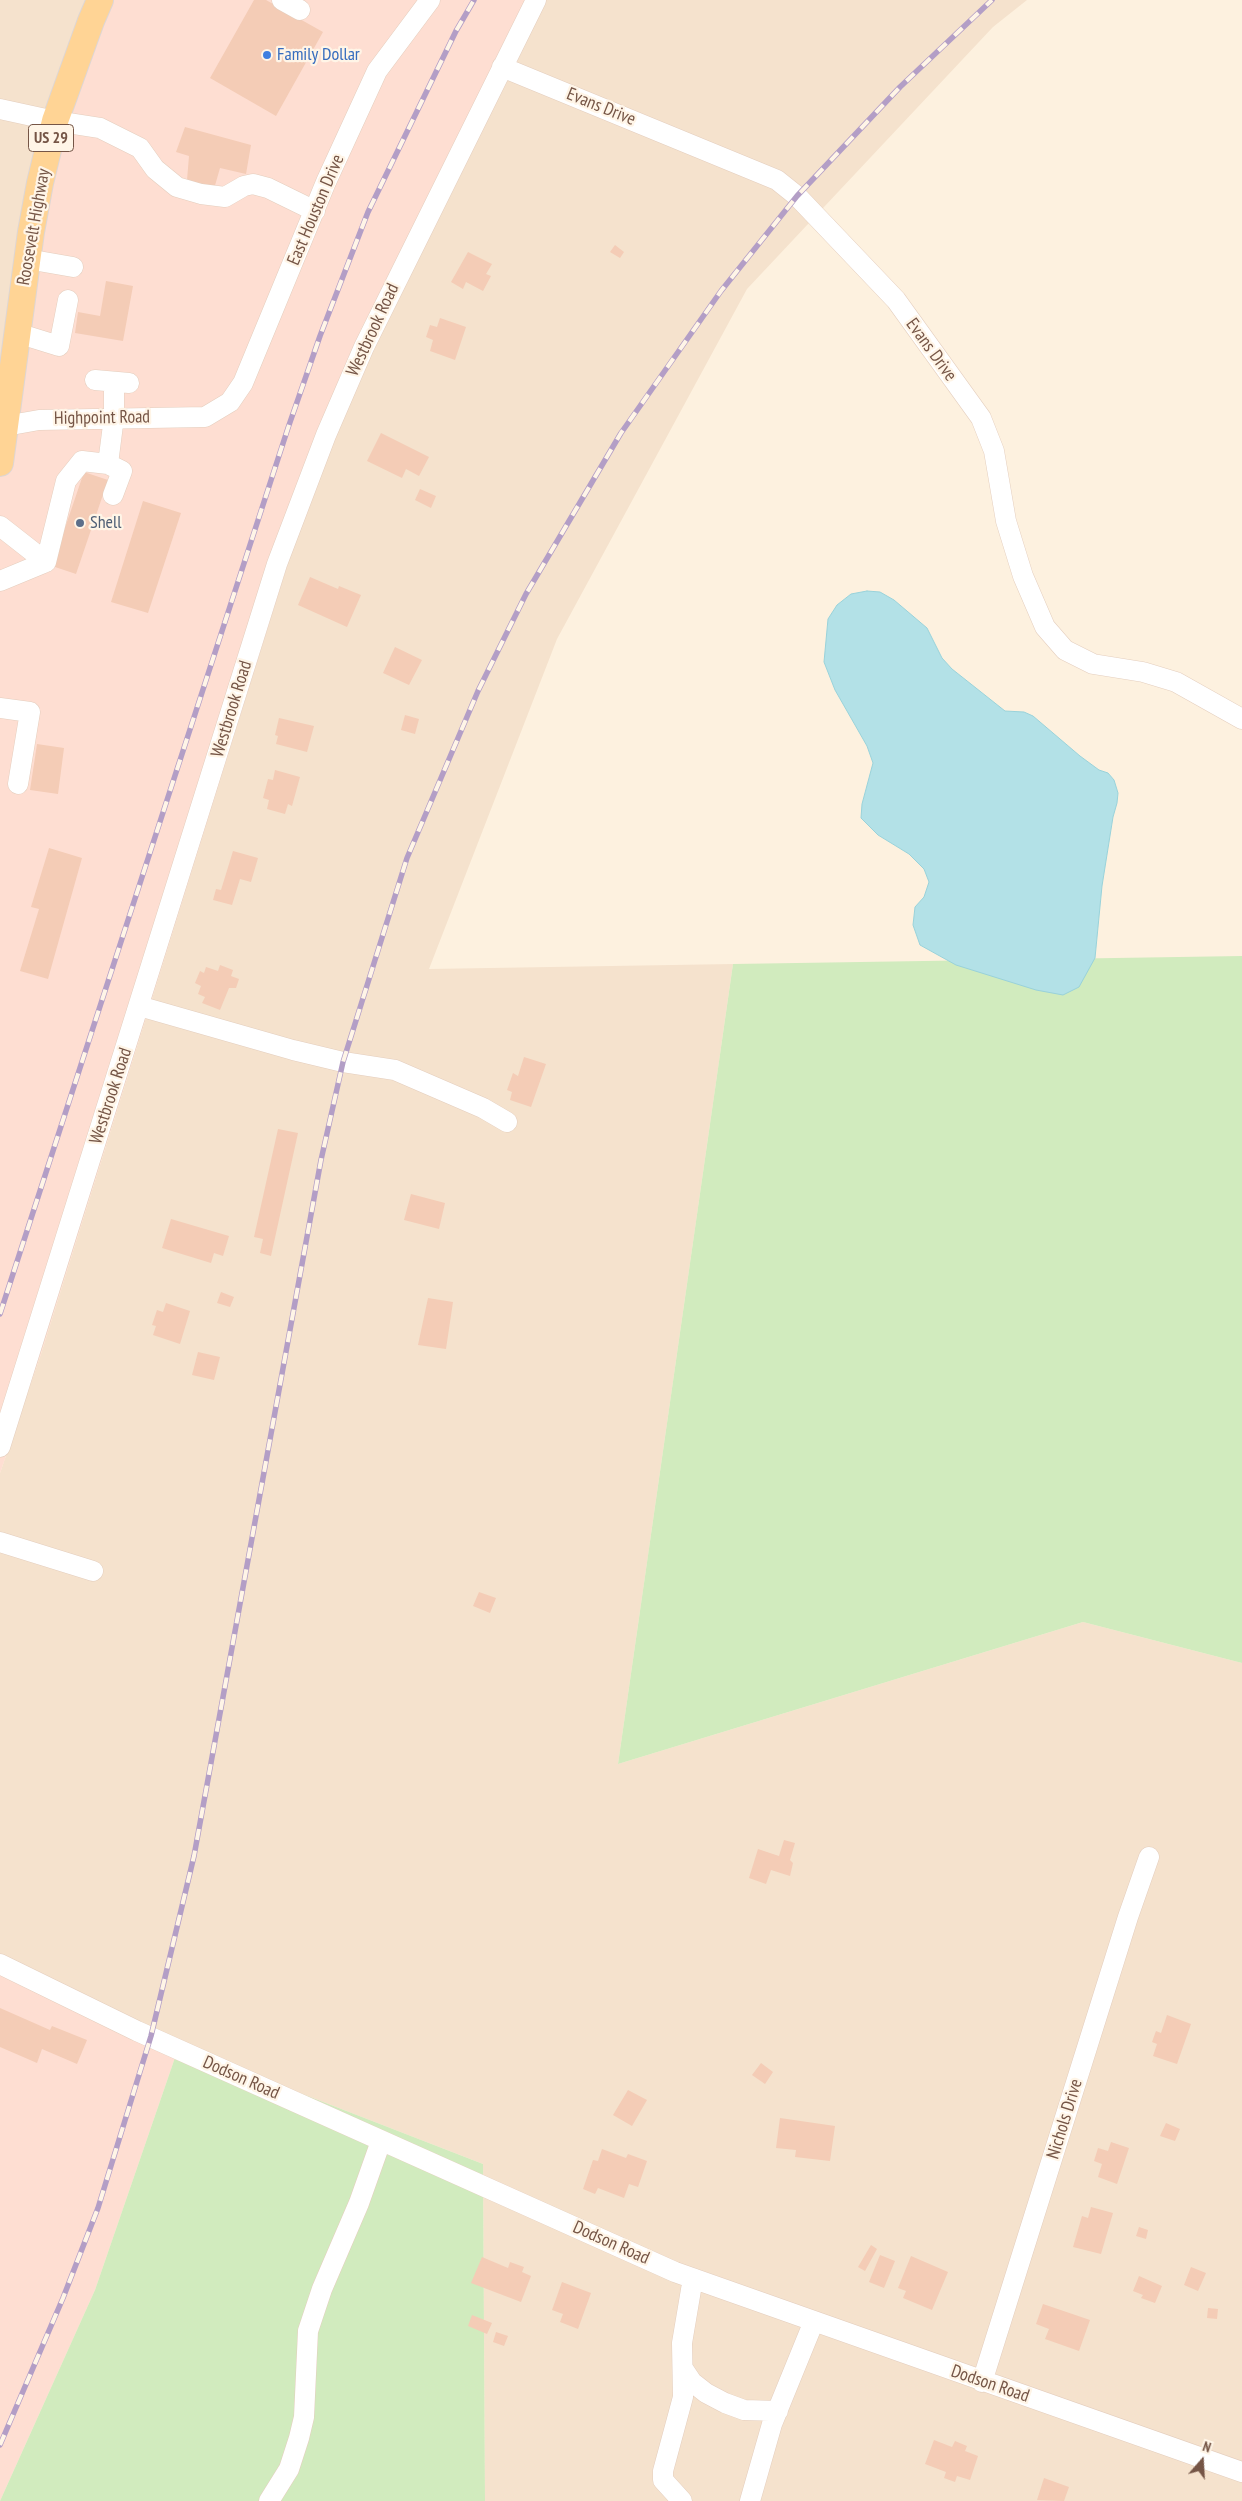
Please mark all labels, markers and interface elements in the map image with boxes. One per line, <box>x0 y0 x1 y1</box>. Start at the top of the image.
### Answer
place label: Family Dollar <box>277 44 360 66</box>
marker: Family Dollar <box>261 49 273 61</box>
street label: Evans Drive <box>563 83 639 131</box>
road number: US 29 <box>28 125 74 152</box>
street label: East Houston Drive <box>283 151 349 269</box>
street label: Roosevelt Highway <box>13 167 55 287</box>
street label: Westbrook Road <box>342 280 404 380</box>
street label: Evans Drive <box>901 314 961 386</box>
street label: Highpoint Road <box>54 406 150 430</box>
place label: Shell <box>90 512 121 534</box>
marker: Shell <box>74 517 86 529</box>
street label: Westbrook Road <box>207 658 257 760</box>
street label: Westbrook Road <box>85 1045 137 1147</box>
street label: Dodson Road <box>199 2052 283 2104</box>
street label: Nichols Drive <box>1043 2076 1087 2162</box>
street label: Dodson Road <box>569 2217 653 2269</box>
street label: Dodson Road <box>948 2361 1032 2407</box>
north arrow <box>1177 2436 1227 2486</box>
text: N <box>1200 2437 1213 2457</box>

